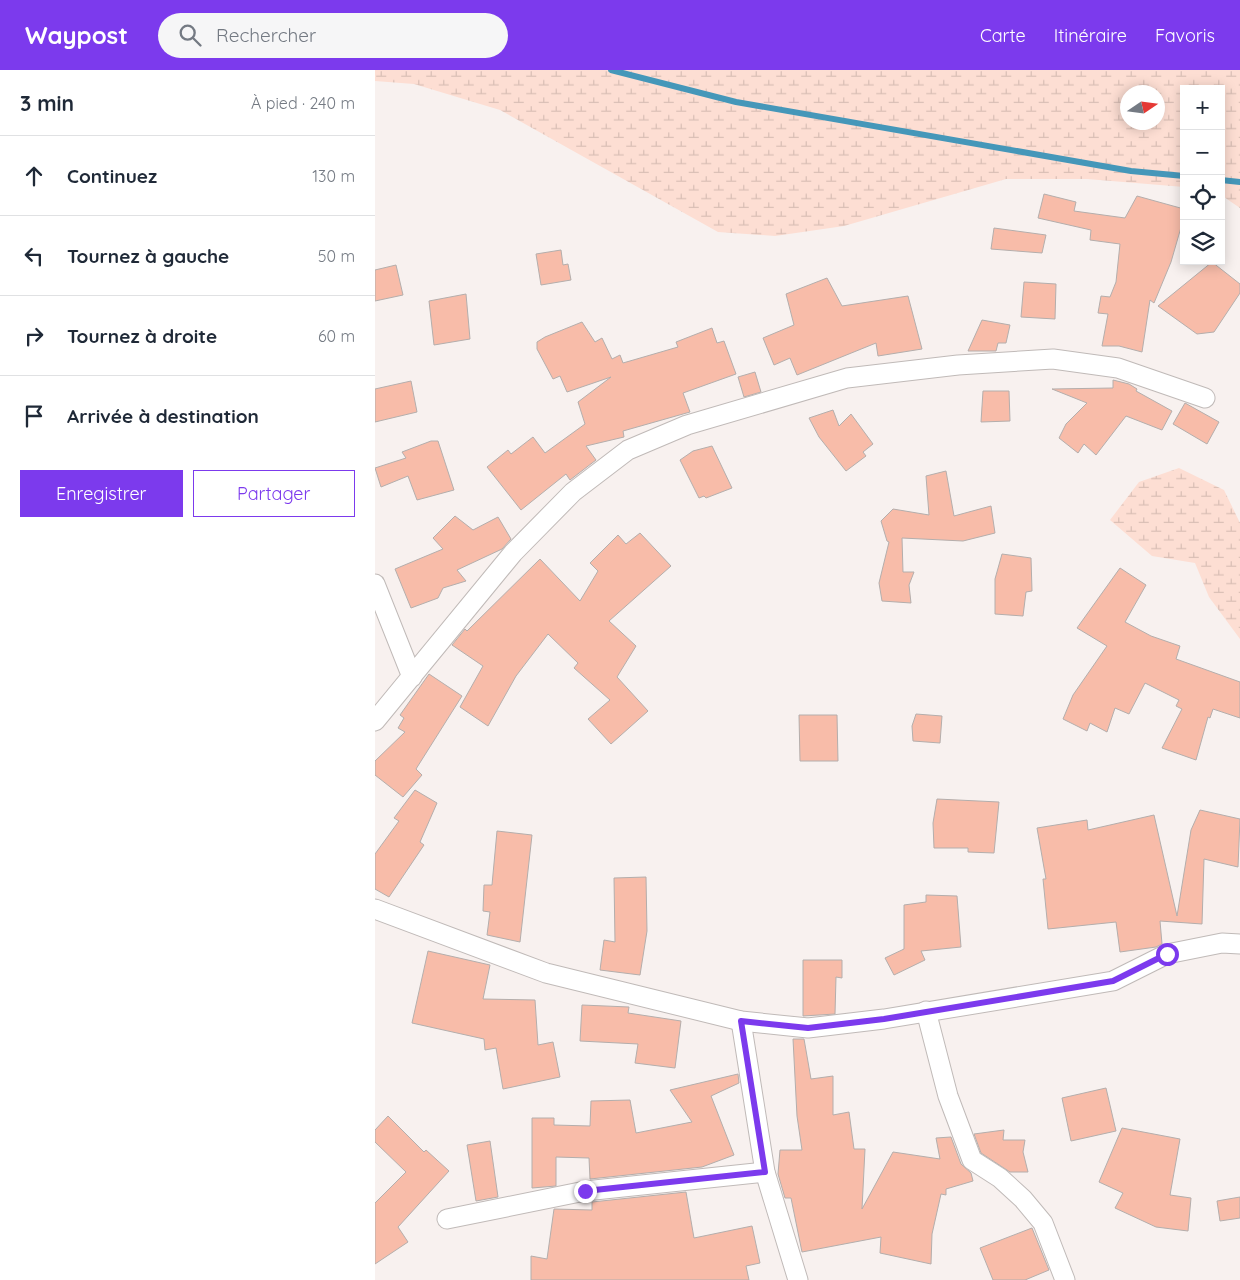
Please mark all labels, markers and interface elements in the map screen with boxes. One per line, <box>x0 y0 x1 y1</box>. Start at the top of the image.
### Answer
search box <box>158 13 508 58</box>
text: Waypost <box>25 20 128 50</box>
icon: search <box>176 21 204 49</box>
text: Rechercher <box>216 23 316 47</box>
text: Carte <box>980 24 1026 47</box>
text: Itinéraire <box>1054 24 1127 47</box>
text: Favoris <box>1155 24 1215 47</box>
north arrow <box>1120 85 1165 130</box>
map controls <box>1180 85 1225 265</box>
button: + <box>1180 85 1225 130</box>
text: 3 min <box>20 90 74 116</box>
text: À pied · 240 m <box>251 93 355 113</box>
button: − <box>1180 130 1225 175</box>
icon: ahead <box>20 162 48 190</box>
text: Continuez <box>67 164 157 188</box>
text: 130 m <box>312 166 355 186</box>
button: locate <box>1180 175 1225 220</box>
button: layers <box>1180 220 1225 265</box>
icon: left <box>20 242 48 270</box>
text: Tournez à gauche <box>67 244 229 268</box>
text: 50 m <box>318 246 355 266</box>
icon: right <box>20 322 48 350</box>
text: Tournez à droite <box>67 324 217 348</box>
text: 60 m <box>318 326 355 346</box>
icon: arrive <box>20 402 48 430</box>
text: Arrivée à destination <box>67 404 259 428</box>
button: Enregistrer <box>20 470 183 517</box>
button: Partager <box>193 470 355 517</box>
route start <box>1156 943 1179 966</box>
route end <box>574 1180 597 1203</box>

